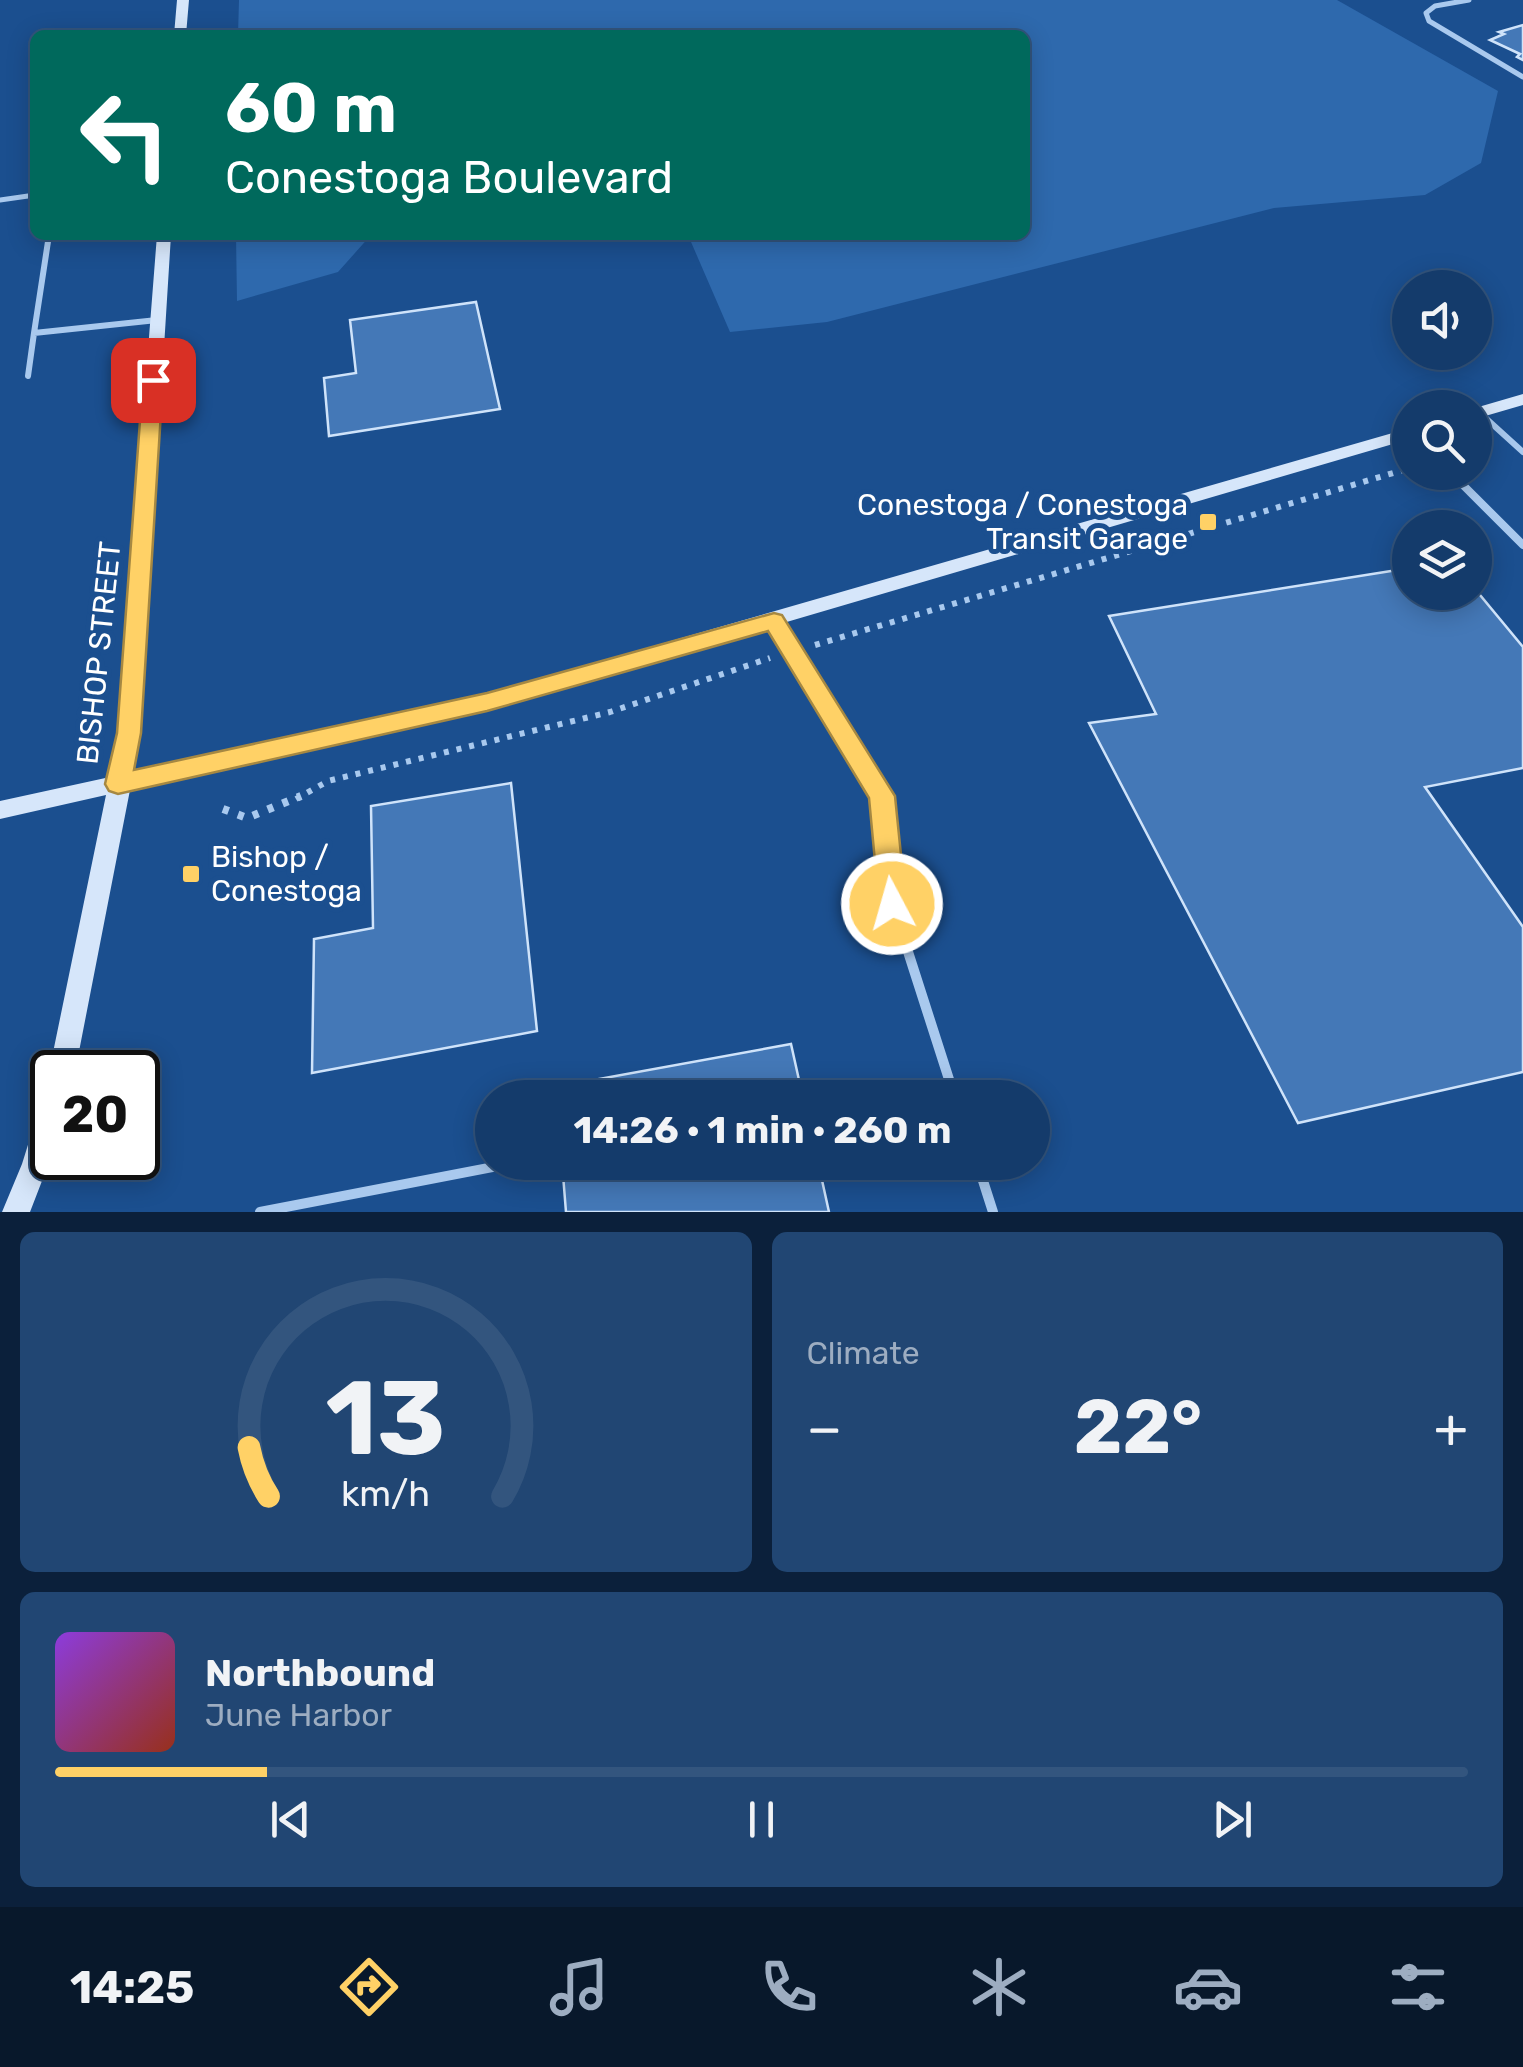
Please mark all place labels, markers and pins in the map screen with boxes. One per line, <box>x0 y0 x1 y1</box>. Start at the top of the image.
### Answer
pin <box>111 338 196 423</box>
place label: Conestoga / Conestoga Transit Garage <box>857 487 1188 557</box>
marker: Conestoga / Conestoga Transit Garage <box>1197 511 1219 533</box>
place label: Bishop / Conestoga <box>211 839 362 909</box>
marker: Bishop / Conestoga <box>180 863 202 885</box>

